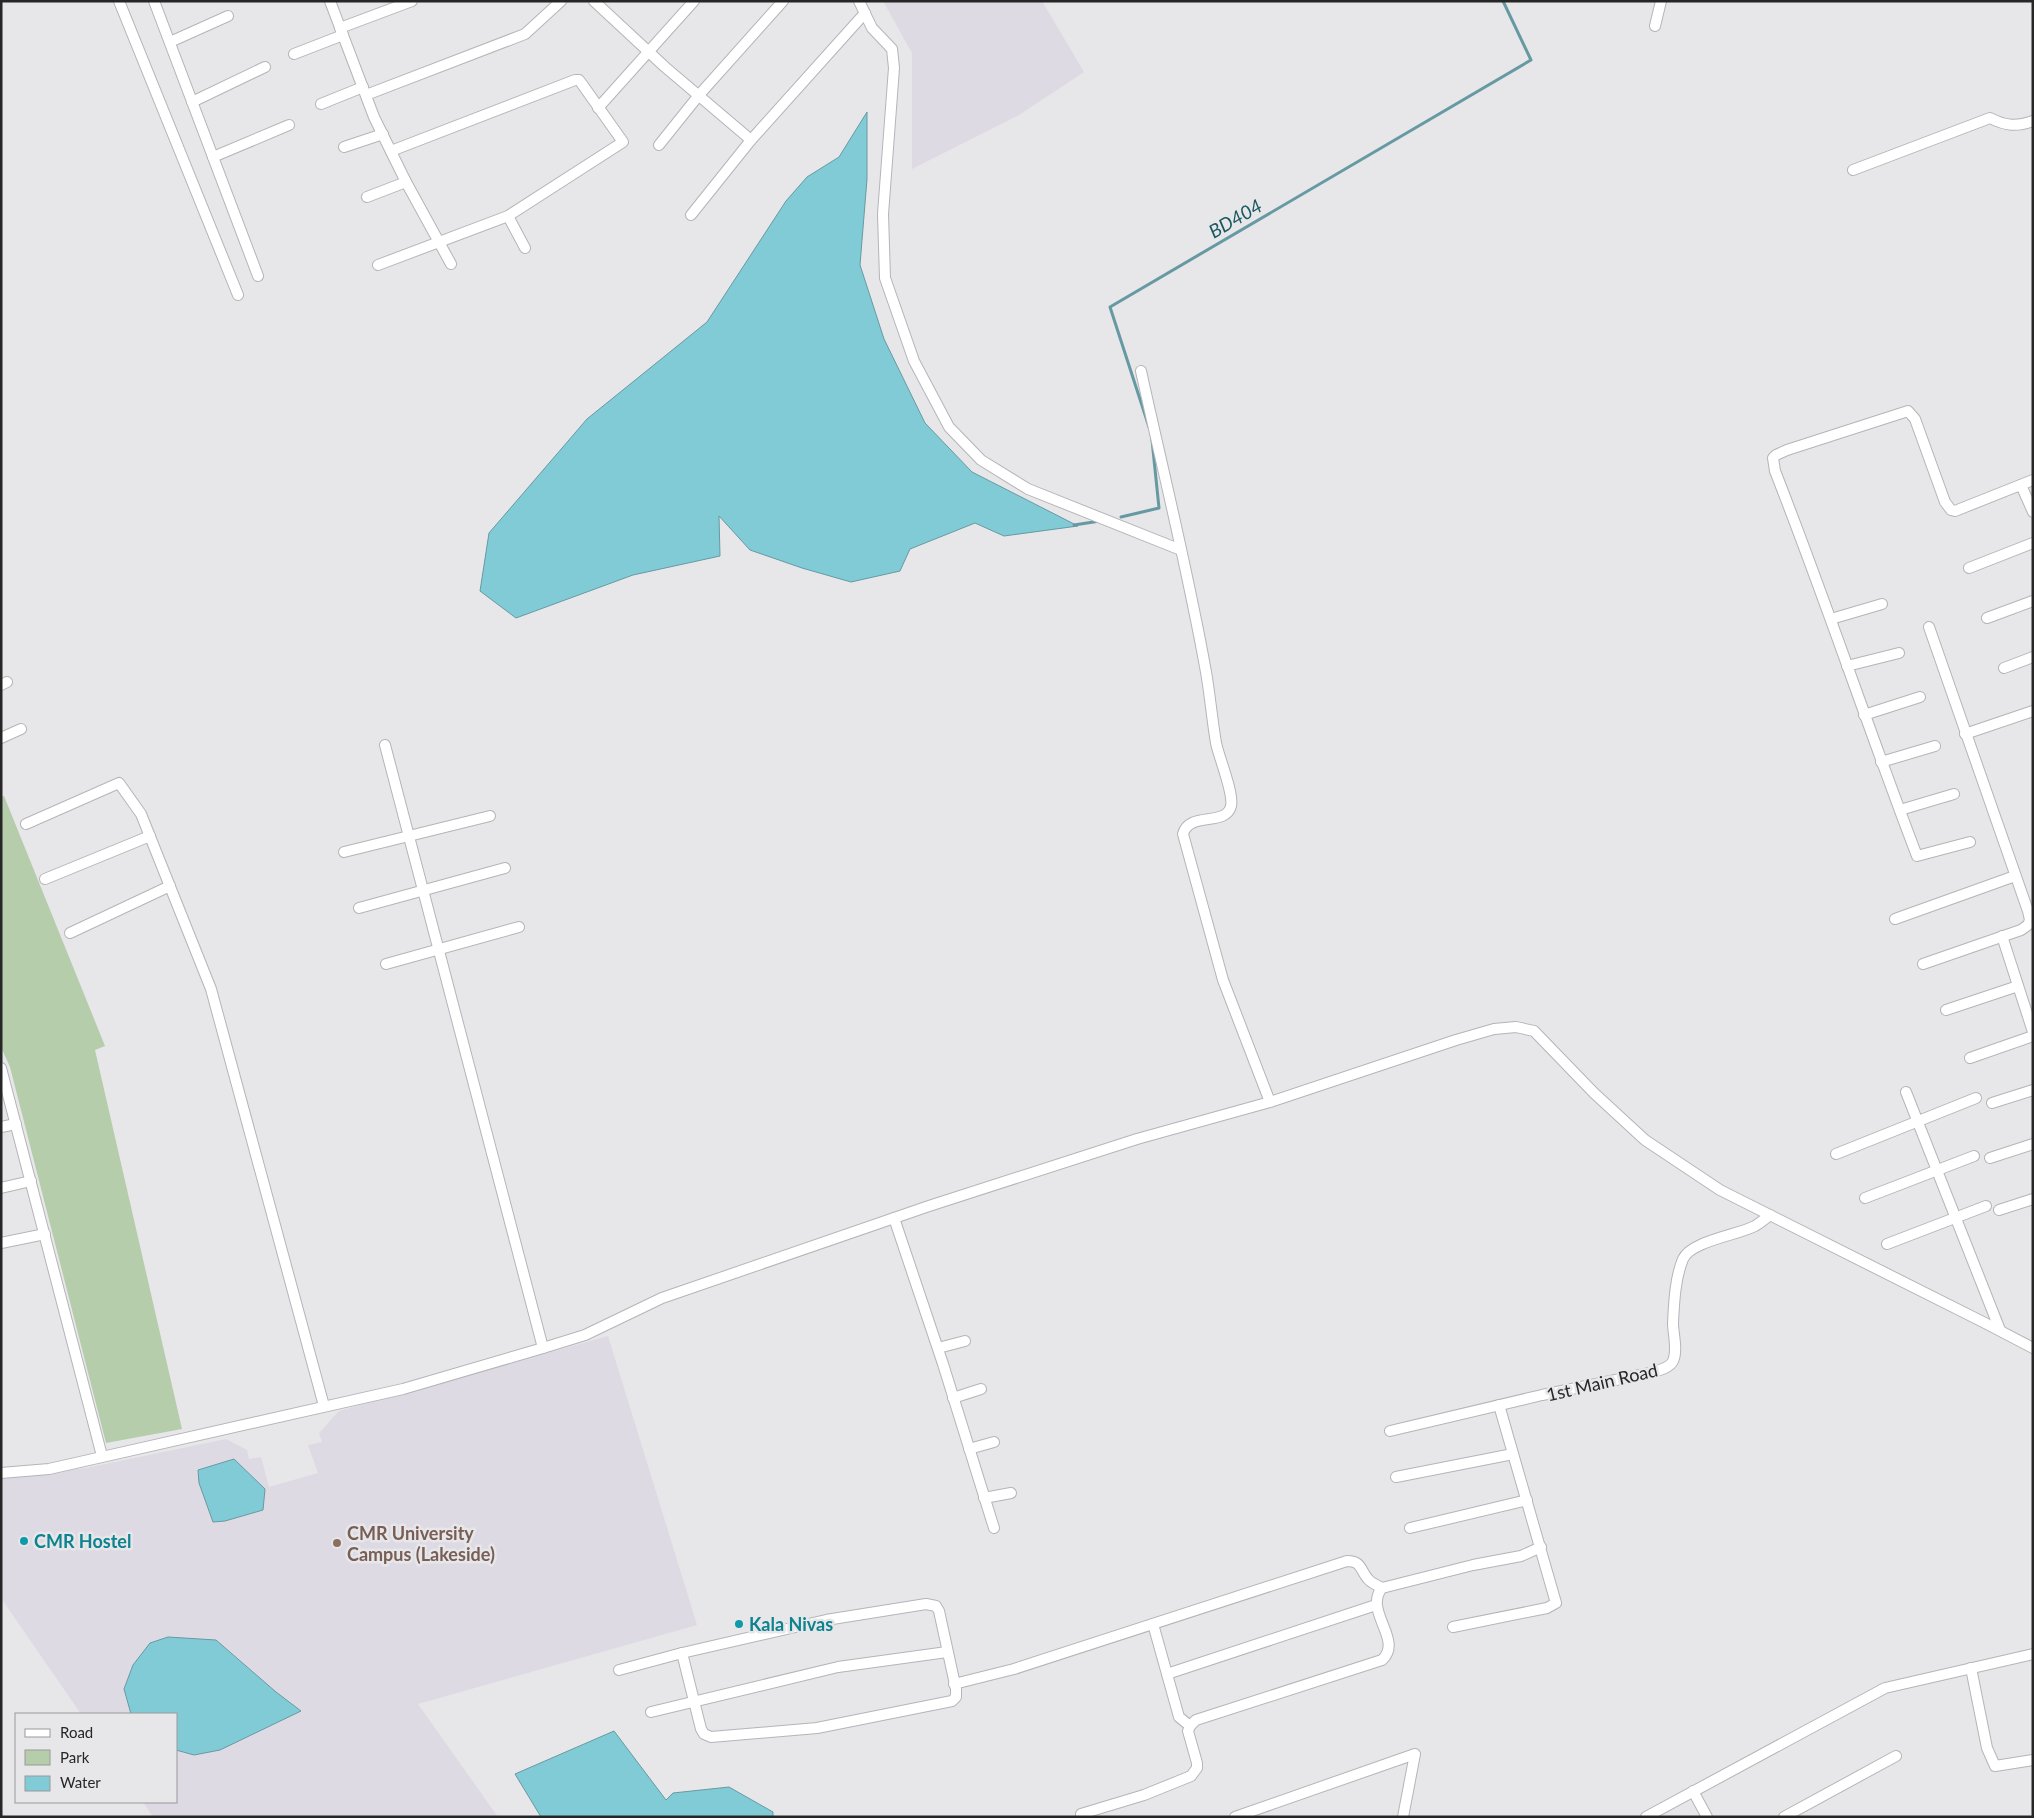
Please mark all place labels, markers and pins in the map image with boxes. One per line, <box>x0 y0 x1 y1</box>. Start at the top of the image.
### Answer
place label: CMR University Campus (Lakeside) <box>347 1522 495 1565</box>
place label: CMR Hostel <box>34 1530 131 1552</box>
marker: CMR Hostel <box>18 1535 30 1547</box>
marker: CMR University Campus (Lakeside) <box>331 1537 343 1549</box>
place label: Kala Nivas <box>749 1613 833 1635</box>
marker: Kala Nivas <box>733 1618 745 1630</box>

